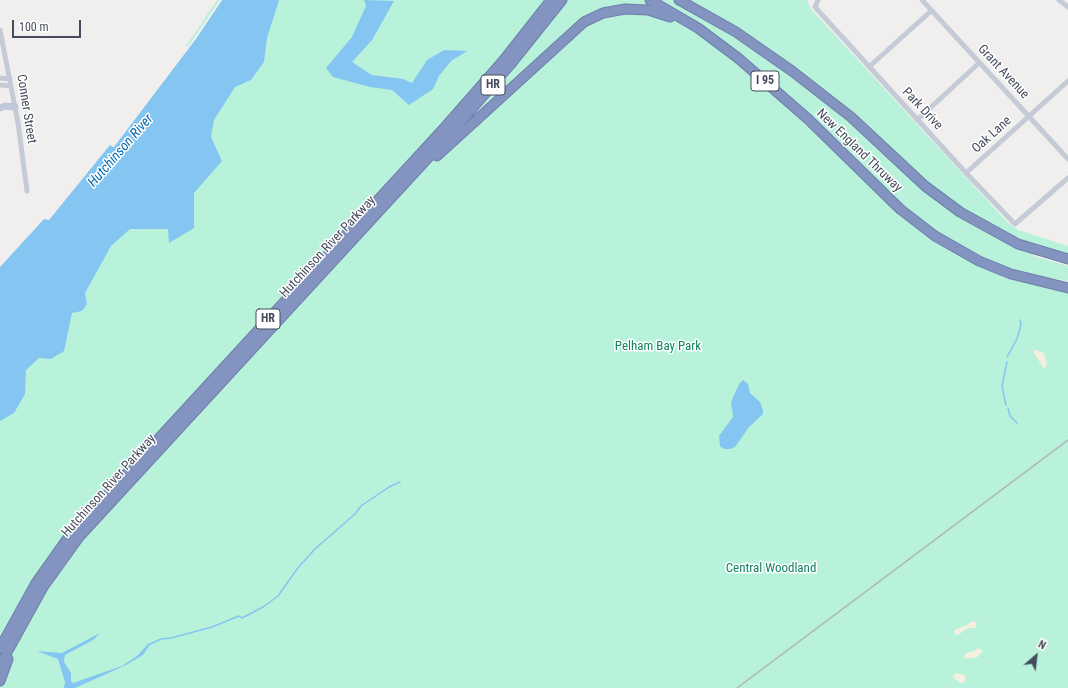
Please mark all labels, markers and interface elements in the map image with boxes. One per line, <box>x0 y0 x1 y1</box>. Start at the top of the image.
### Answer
scale bar <box>14 12 83 38</box>
text: 100 m <box>19 20 49 34</box>
street label: Grant Avenue <box>974 42 1032 102</box>
road number: I 95 <box>751 71 779 91</box>
street label: Conner Street <box>13 73 39 145</box>
road number: HR <box>481 75 505 95</box>
street label: Park Drive <box>899 85 945 133</box>
street label: New England Thruway <box>813 106 905 196</box>
water label: Hutchinson River <box>85 111 157 191</box>
street label: Oak Lane <box>969 113 1015 157</box>
street label: Hutchinson River Parkway <box>277 193 379 301</box>
road number: HR <box>256 309 280 329</box>
park label: Pelham Bay Park <box>615 339 701 355</box>
street label: Hutchinson River Parkway <box>59 431 159 541</box>
park label: Central Woodland <box>726 561 816 577</box>
north arrow <box>1016 636 1056 676</box>
text: N <box>1036 638 1048 652</box>

